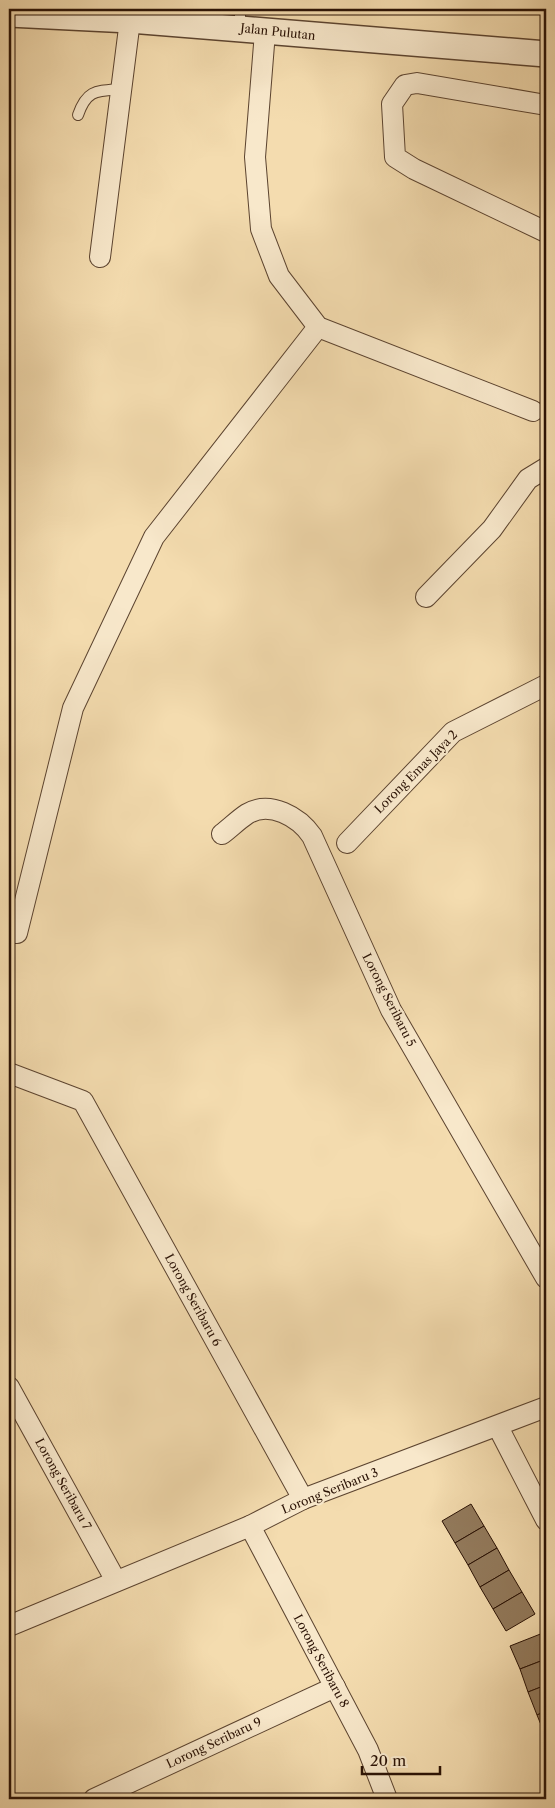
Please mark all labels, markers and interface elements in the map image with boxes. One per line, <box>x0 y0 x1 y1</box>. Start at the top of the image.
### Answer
street label: Jalan Pulutan <box>238 20 317 43</box>
street label: Lorong Emas Jaya 2 <box>371 727 460 816</box>
street label: Lorong Seribaru 5 <box>359 951 419 1049</box>
street label: Lorong Seribaru 6 <box>162 1251 225 1349</box>
street label: Lorong Seribaru 7 <box>32 1435 95 1532</box>
street label: Lorong Seribaru 3 <box>279 1464 380 1517</box>
street label: Lorong Seribaru 8 <box>291 1612 352 1710</box>
street label: Lorong Seribaru 9 <box>164 1714 264 1771</box>
scale bar <box>362 1743 440 1775</box>
text: 20 m <box>370 1751 406 1770</box>

